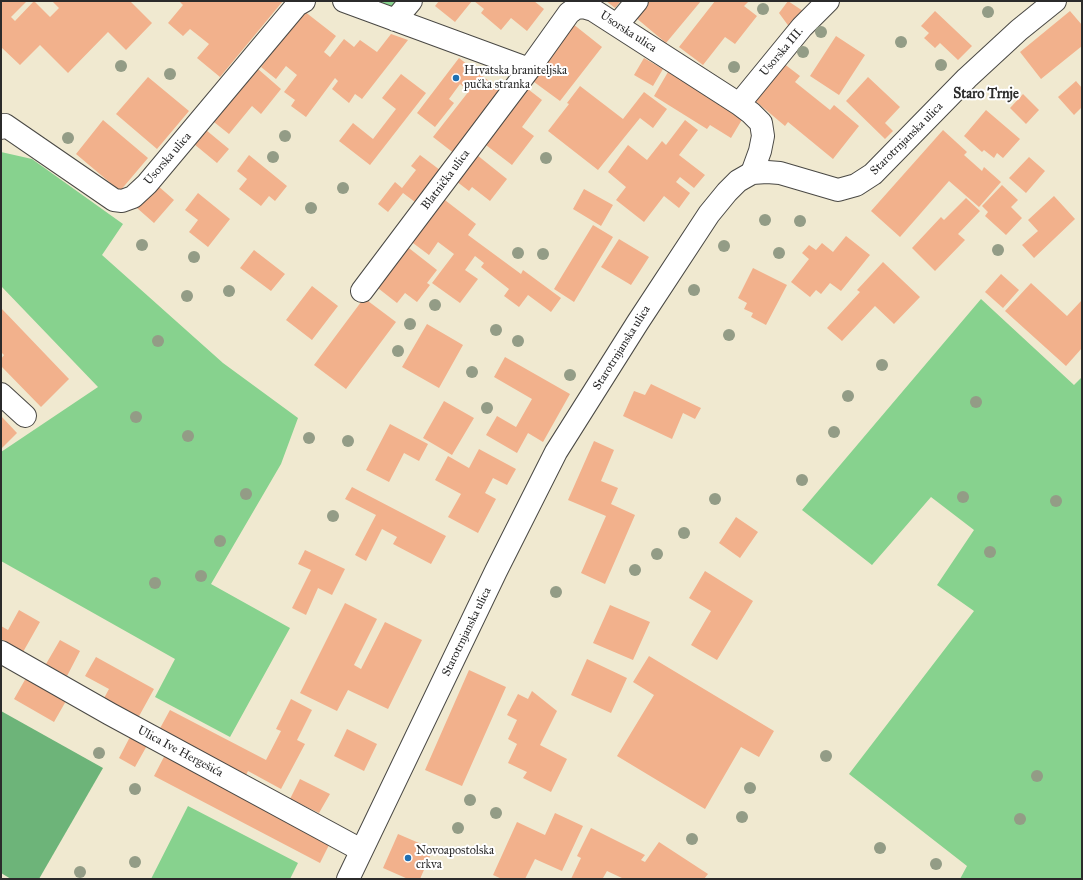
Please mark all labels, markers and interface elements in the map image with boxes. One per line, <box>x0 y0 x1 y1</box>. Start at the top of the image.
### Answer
street label: Usorska ulica <box>597 8 659 56</box>
street label: Usorska III. <box>757 25 807 79</box>
place label: Hrvatska braniteljska pučka stranka <box>464 64 567 92</box>
marker: Hrvatska braniteljska pučka stranka <box>451 73 461 83</box>
district label: Staro Trnje <box>953 87 1019 103</box>
street label: Starotrnjanska ulica <box>868 100 946 178</box>
street label: Usorska ulica <box>141 130 195 188</box>
street label: Blatnička ulica <box>419 147 473 213</box>
street label: Starotrnjanska ulica <box>590 303 654 393</box>
street label: Starotrnjanska ulica <box>439 585 495 679</box>
street label: Ulica Ive Hergešića <box>135 723 225 781</box>
place label: Novoapostolska crkva <box>416 844 494 872</box>
marker: Novoapostolska crkva <box>403 853 413 863</box>

